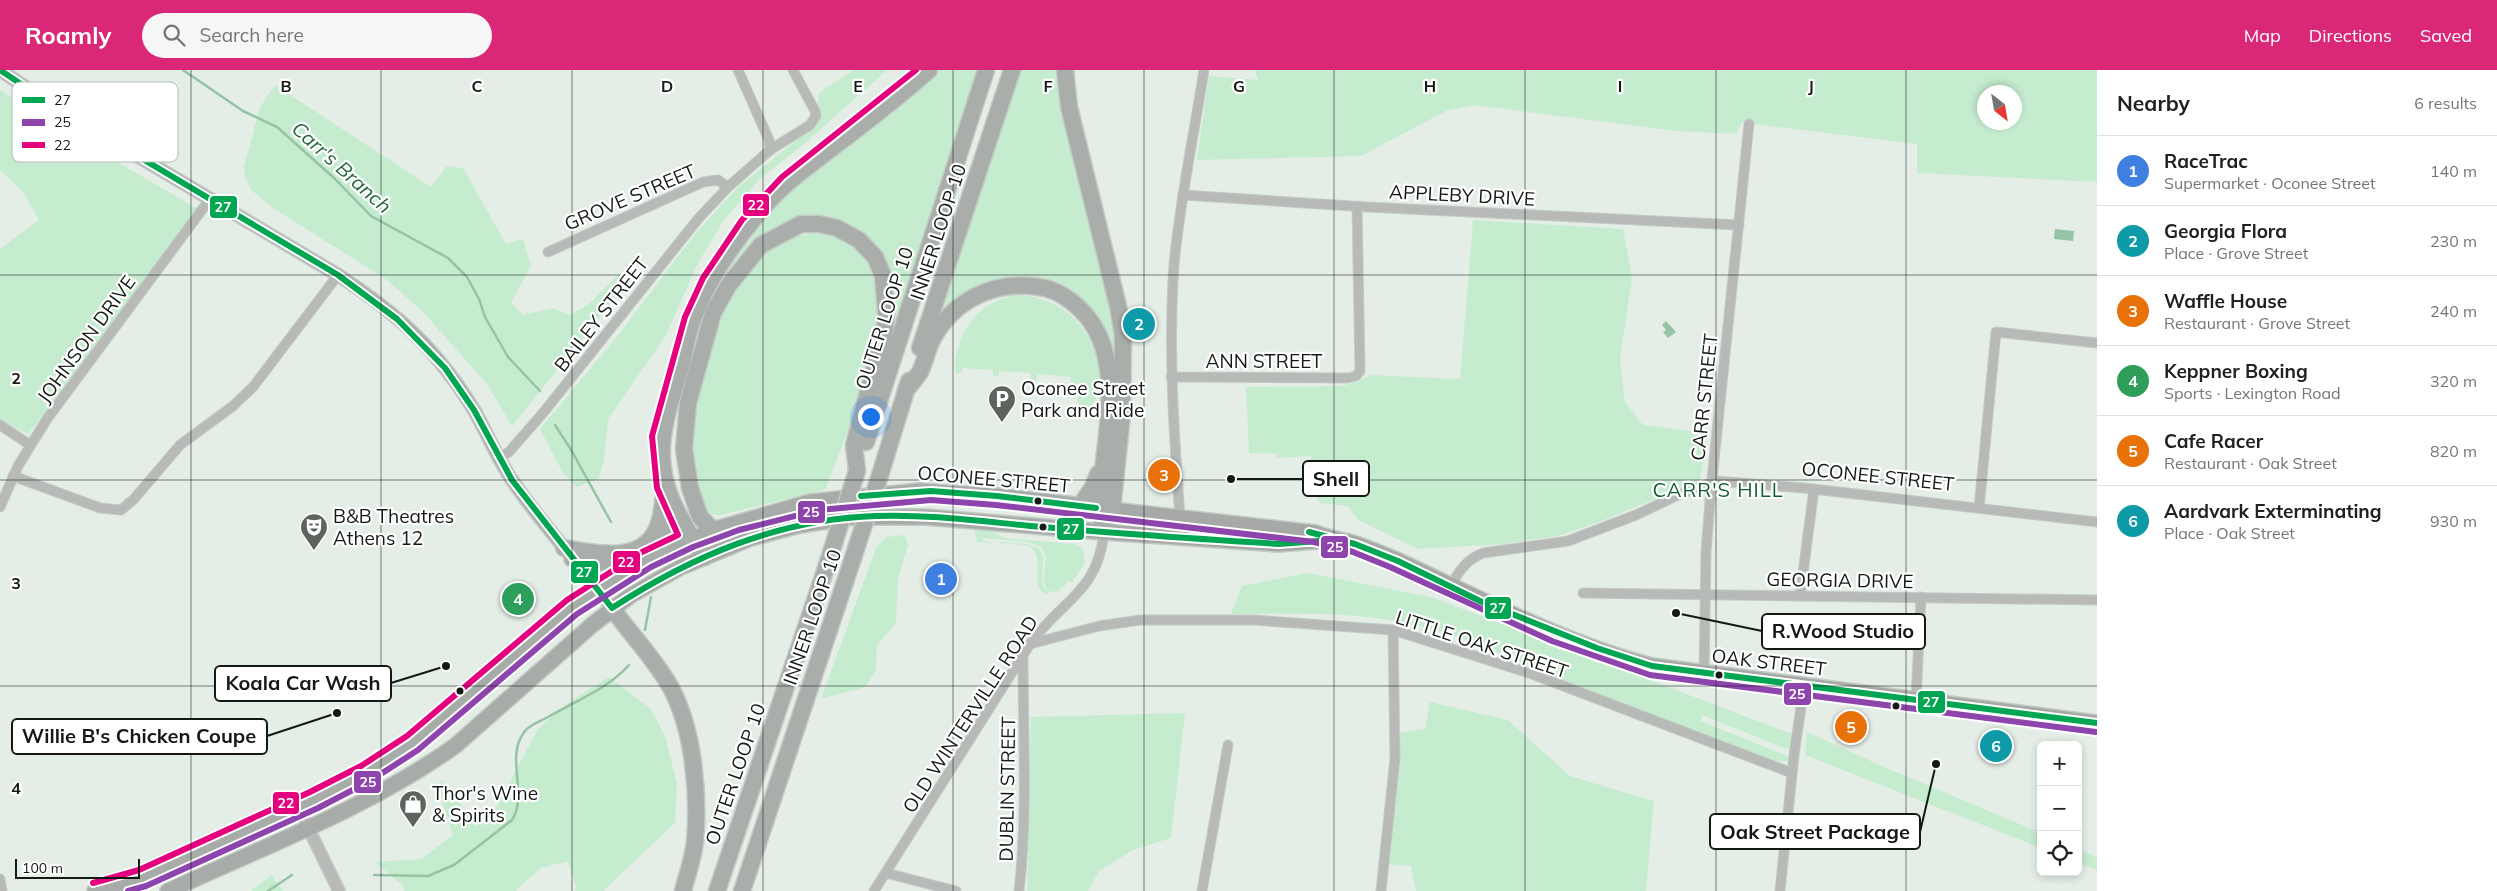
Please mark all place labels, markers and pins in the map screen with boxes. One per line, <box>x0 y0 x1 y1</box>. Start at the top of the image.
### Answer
pin: 2 <box>1123 305 1155 343</box>
place label: Oconee Street Park and Ride <box>1021 376 1145 422</box>
parking icon: Oconee Street Park and Ride <box>987 384 1017 423</box>
pin: 3 <box>1148 456 1180 494</box>
callout: Shell <box>1303 461 1369 496</box>
unlabelled marker <box>1033 496 1043 506</box>
place label: B&B Theatres Athens 12 <box>333 504 454 550</box>
theatre icon: B&B Theatres Athens 12 <box>299 512 329 551</box>
unlabelled marker <box>1038 522 1048 532</box>
pin: 1 <box>925 560 957 598</box>
pin: 4 <box>502 580 534 618</box>
callout: R.Wood Studio <box>1762 614 1925 649</box>
callout: Koala Car Wash <box>215 666 391 701</box>
unlabelled marker <box>1714 670 1724 680</box>
unlabelled marker <box>455 686 465 696</box>
unlabelled marker <box>1891 701 1901 711</box>
pin: 5 <box>1835 708 1867 746</box>
callout: Willie B's Chicken Coupe <box>12 719 267 754</box>
pin: 6 <box>1980 727 2012 765</box>
place label: Thor's Wine & Spirits <box>432 781 538 827</box>
shop icon: Thor's Wine & Spirits <box>398 789 428 828</box>
callout: Oak Street Package <box>1710 814 1920 849</box>

